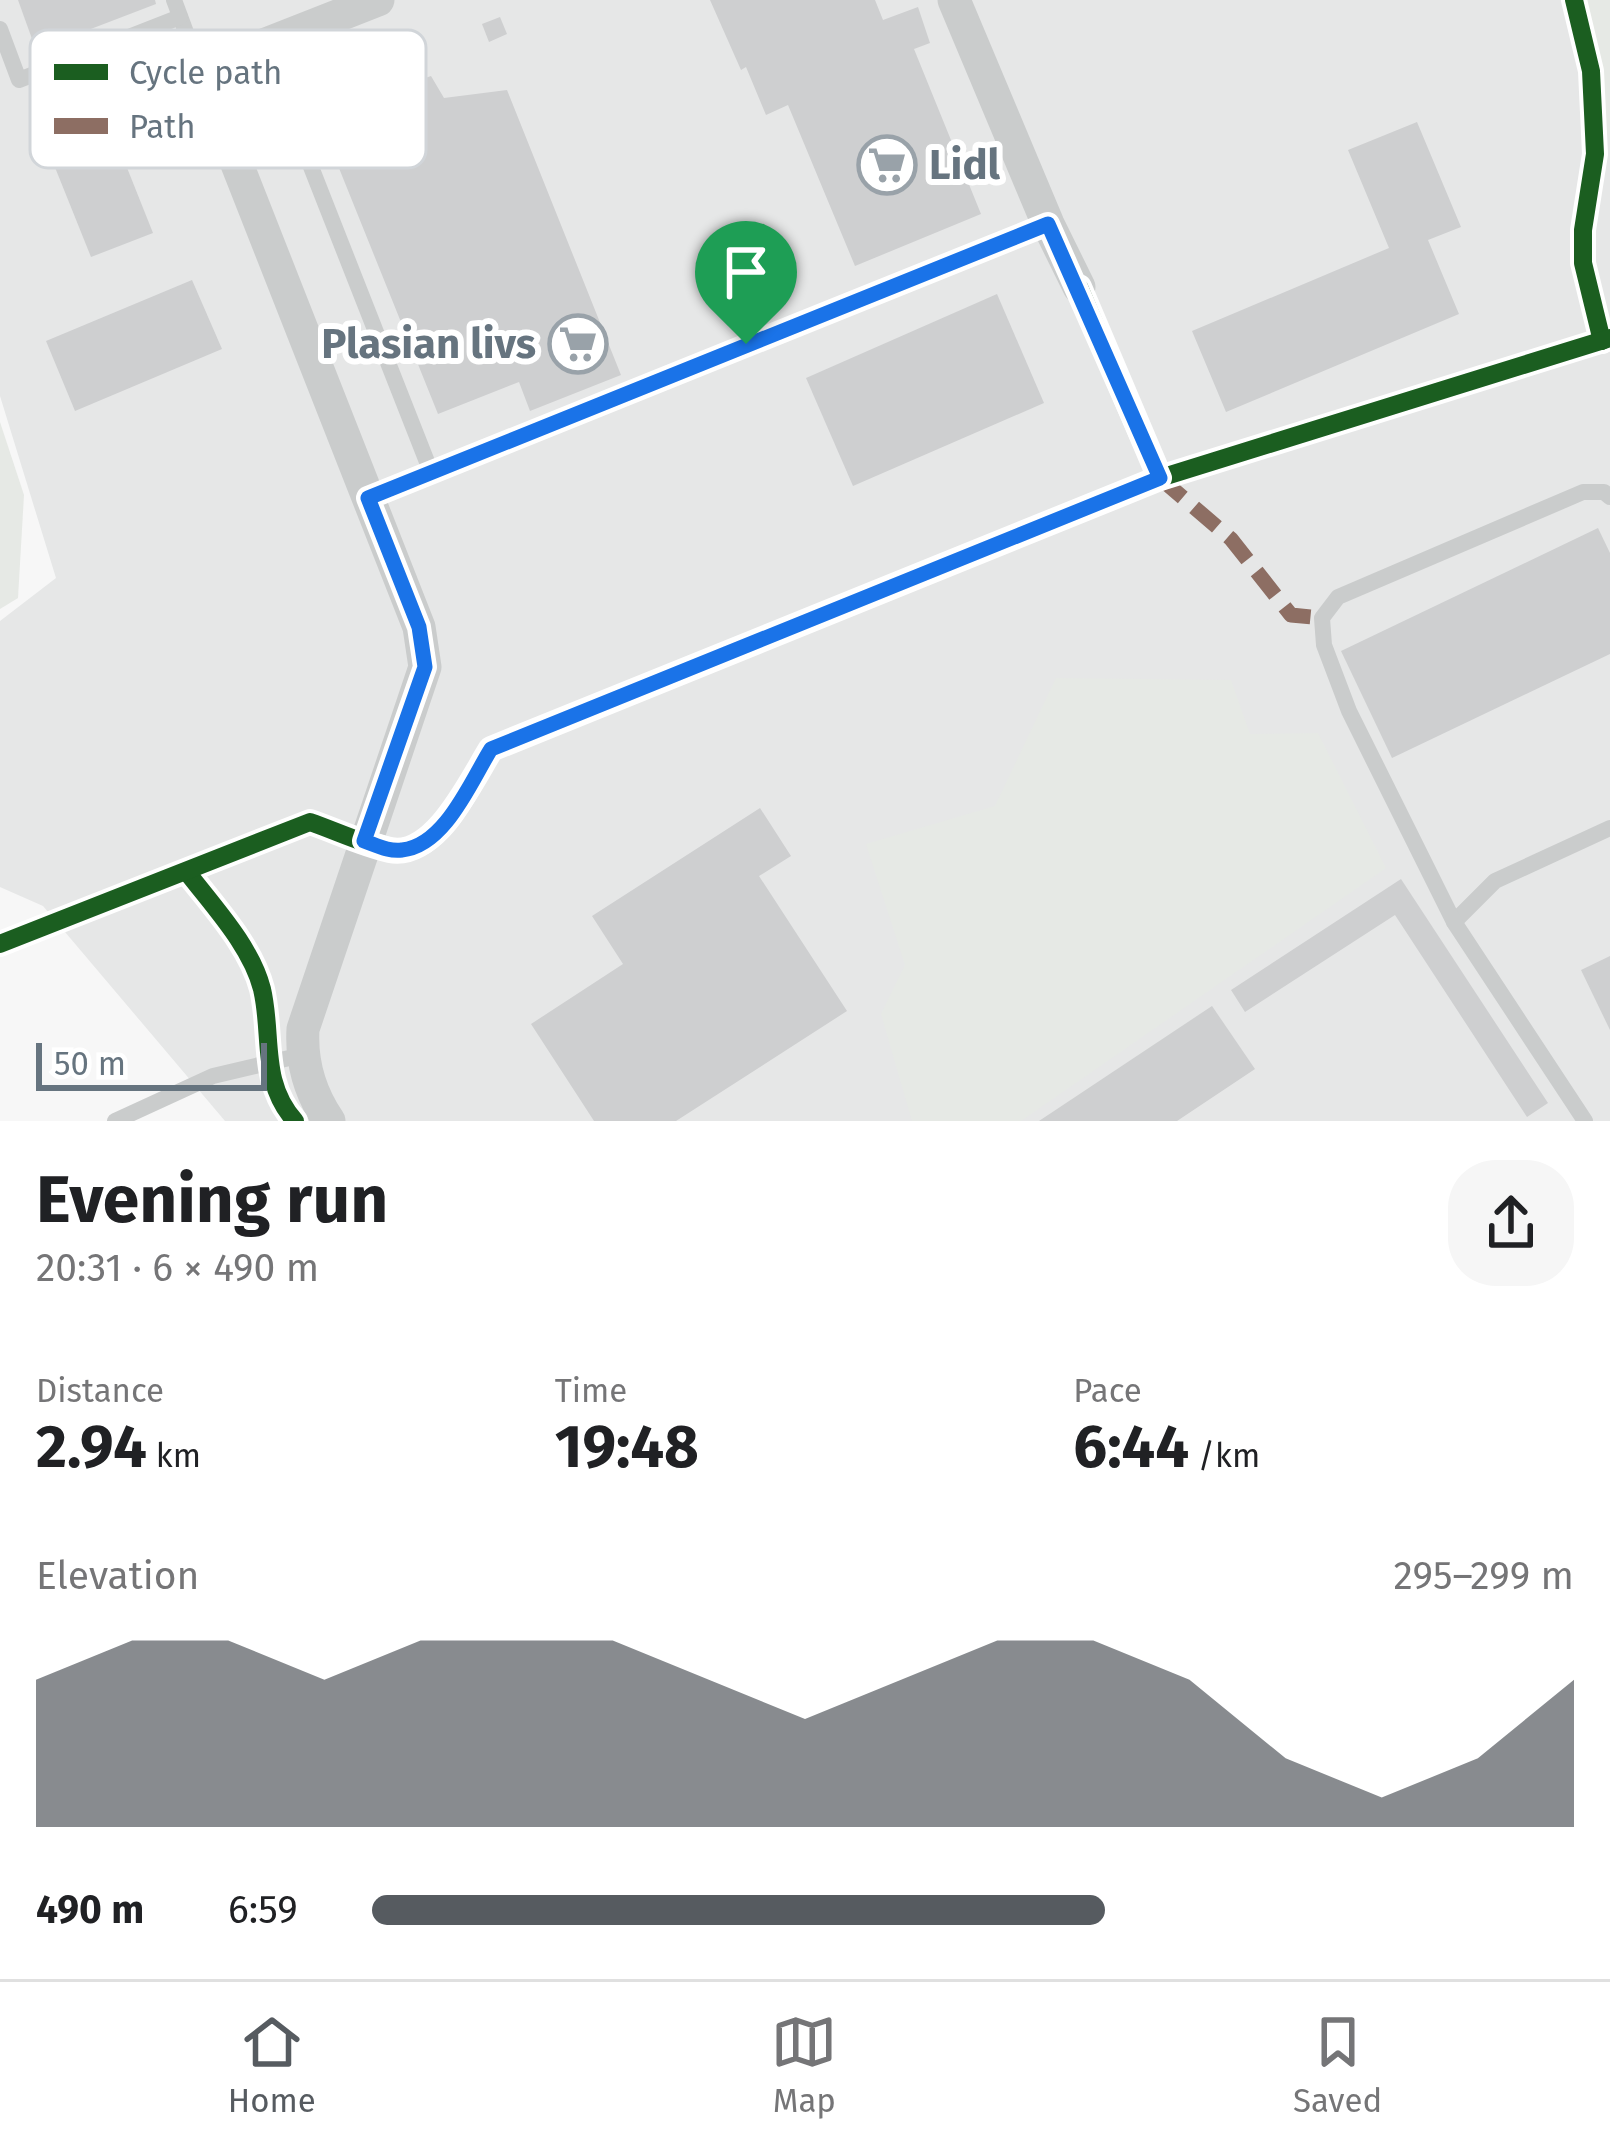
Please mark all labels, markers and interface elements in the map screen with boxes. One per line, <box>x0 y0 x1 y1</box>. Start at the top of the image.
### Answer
legend <box>30 30 426 168</box>
text: Cycle path <box>129 53 282 93</box>
text: Path <box>129 107 196 147</box>
supermarket icon: Lidl <box>856 134 918 196</box>
place label: Lidl <box>929 140 1001 190</box>
pin <box>695 221 797 344</box>
icon: arrive <box>713 239 779 305</box>
supermarket icon: Plasian livs <box>547 313 609 375</box>
place label: Plasian livs <box>321 319 536 369</box>
scale bar <box>36 1037 267 1090</box>
text: 50 m <box>54 1044 126 1084</box>
text: Evening run <box>36 1160 388 1239</box>
button: share <box>1448 1160 1574 1286</box>
text: 20:31 · 6 × 490 m <box>36 1245 319 1291</box>
text: Distance <box>36 1371 164 1411</box>
text: Time <box>555 1371 627 1411</box>
text: Pace <box>1073 1371 1142 1411</box>
text: 2.94 <box>36 1411 147 1483</box>
text: 19:48 <box>555 1411 699 1483</box>
text: 6:44 <box>1073 1411 1189 1483</box>
text: km <box>147 1436 201 1476</box>
text: /km <box>1189 1436 1260 1476</box>
text: Elevation <box>36 1553 199 1599</box>
text: 295–299 m <box>1394 1553 1574 1599</box>
text: 490 m <box>36 1887 144 1933</box>
text: 6:59 <box>228 1887 298 1933</box>
tab: Home <box>228 2009 316 2121</box>
tab: Map <box>771 2009 837 2121</box>
tab: Saved <box>1293 2009 1382 2121</box>

